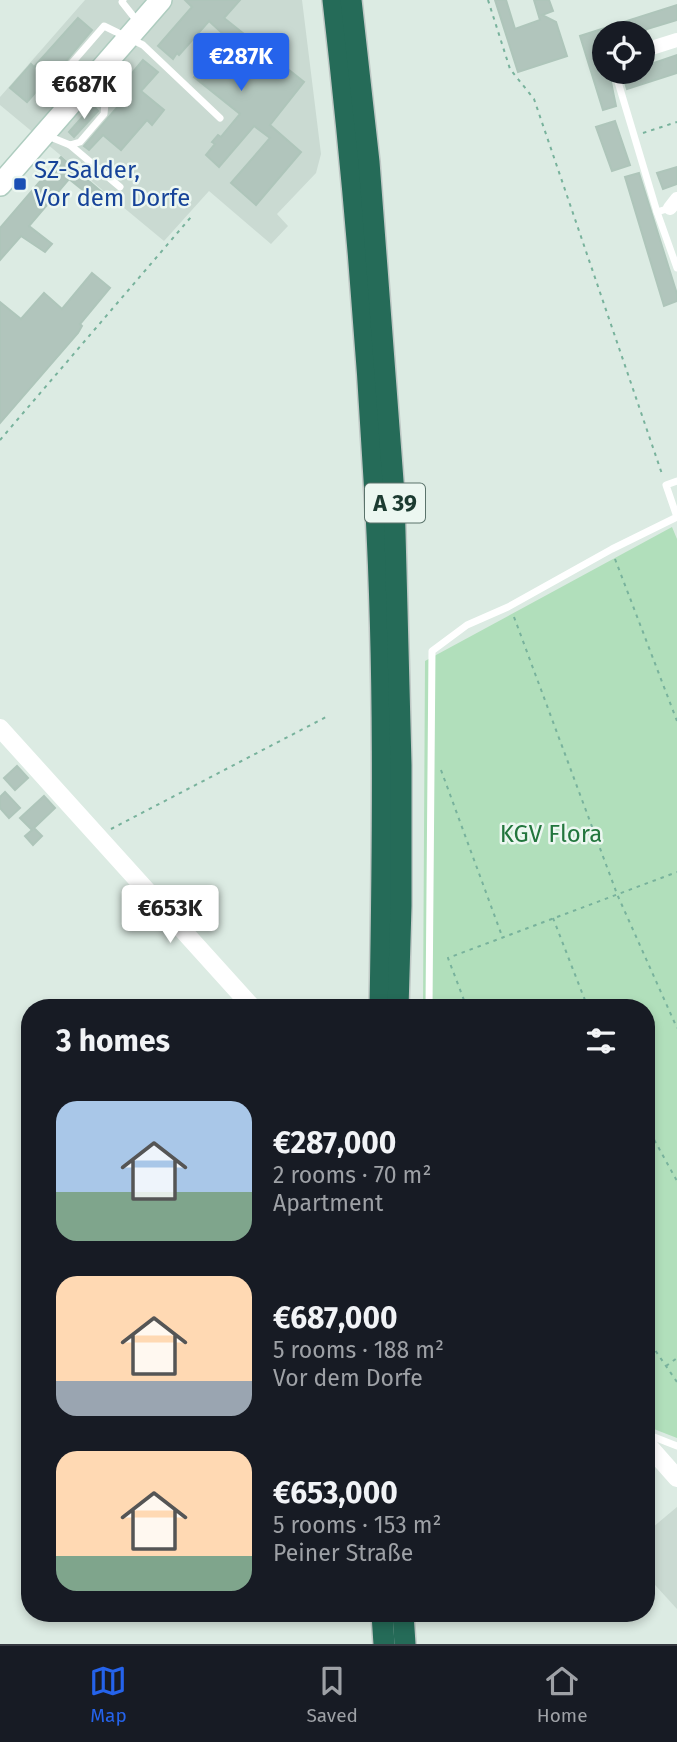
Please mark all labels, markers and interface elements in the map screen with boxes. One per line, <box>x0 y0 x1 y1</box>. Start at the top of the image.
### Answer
map controls <box>592 21 655 84</box>
button: locate <box>592 21 655 84</box>
pin: €287K <box>192 34 290 93</box>
text: €287K <box>209 42 273 70</box>
pin: €687K <box>35 61 133 121</box>
text: €687K <box>52 70 116 98</box>
place label: SZ-Salder, Vor dem Dorfe <box>34 156 190 212</box>
marker: SZ-Salder, Vor dem Dorfe <box>12 176 28 192</box>
road number: A 39 <box>365 484 425 523</box>
park label: KGV Flora <box>500 820 602 848</box>
pin: €653K <box>121 886 219 945</box>
text: €653K <box>138 894 202 922</box>
icon: filters <box>582 1022 620 1060</box>
text: 3 homes <box>56 1023 170 1059</box>
text: €287,000 <box>273 1125 396 1161</box>
icon: home <box>112 1129 196 1213</box>
text: 2 rooms · 70 m² <box>273 1161 431 1189</box>
text: Apartment <box>273 1189 383 1217</box>
text: €687,000 <box>273 1300 398 1336</box>
icon: home <box>112 1304 196 1388</box>
text: 5 rooms · 188 m² <box>273 1336 444 1364</box>
text: Vor dem Dorfe <box>273 1364 423 1392</box>
text: €653,000 <box>273 1475 398 1511</box>
icon: home <box>112 1479 196 1563</box>
text: 5 rooms · 153 m² <box>273 1511 442 1539</box>
text: Peiner Straße <box>273 1539 413 1567</box>
tab: Map <box>89 1662 127 1727</box>
tab: Saved <box>306 1662 358 1727</box>
tab: Home <box>537 1662 587 1727</box>

